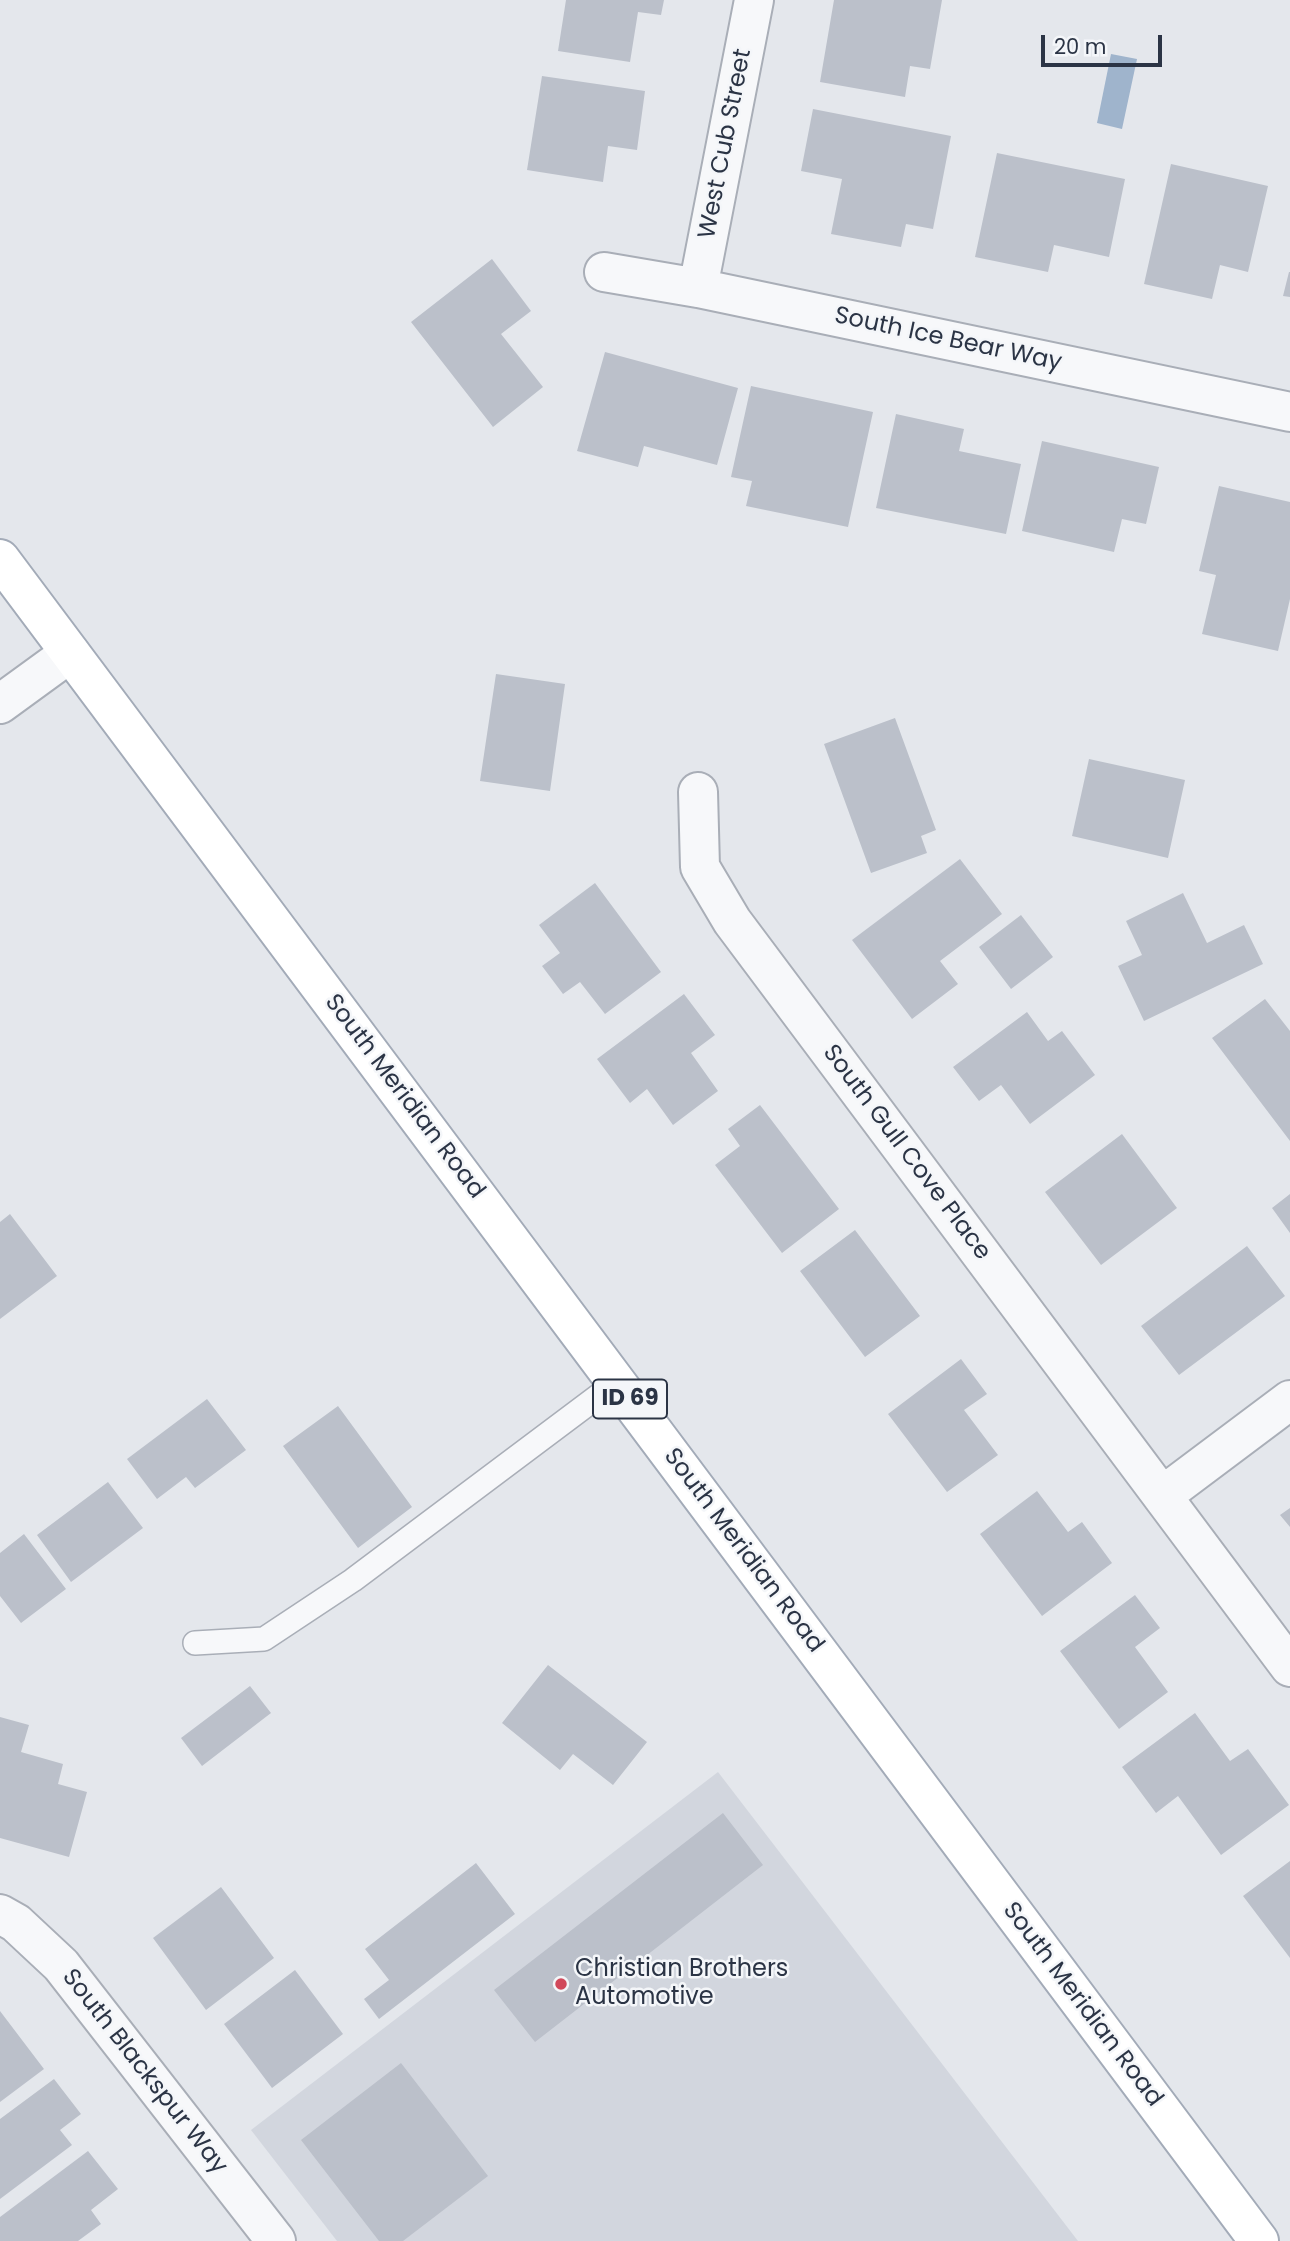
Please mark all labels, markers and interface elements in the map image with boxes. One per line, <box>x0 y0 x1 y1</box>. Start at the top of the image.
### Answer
scale bar <box>1045 21 1166 65</box>
text: 20 m <box>1054 32 1107 61</box>
street label: West Cub Street <box>693 47 759 241</box>
street label: South Ice Bear Way <box>832 302 1064 378</box>
street label: South Meridian Road <box>318 989 490 1205</box>
street label: South Gull Cove Place <box>816 1040 996 1266</box>
road number: ID 69 <box>593 1380 667 1418</box>
street label: South Meridian Road <box>657 1443 829 1659</box>
street label: South Meridian Road <box>996 1897 1168 2113</box>
place label: Christian Brothers Automotive <box>575 1956 788 2012</box>
street label: South Blackspur Way <box>55 1964 233 2180</box>
marker: Christian Brothers Automotive <box>553 1976 569 1992</box>

